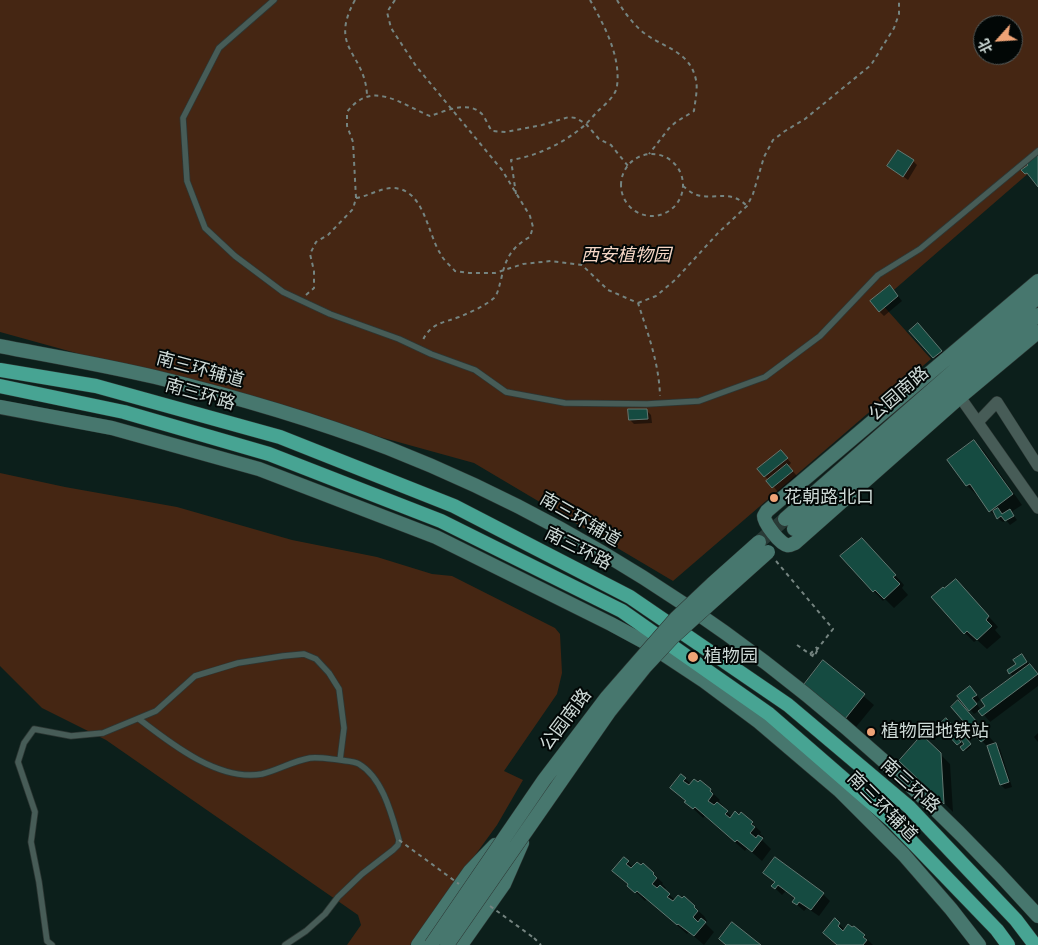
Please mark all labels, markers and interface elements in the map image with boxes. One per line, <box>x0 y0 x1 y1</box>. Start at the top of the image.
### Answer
north arrow <box>973 15 1023 65</box>
text: 北 <box>974 36 997 56</box>
park label: 西安植物园 <box>581 245 671 267</box>
street label: 南三环辅道 <box>154 348 246 392</box>
street label: 公园南路 <box>865 362 933 426</box>
street label: 南三环路 <box>162 375 238 415</box>
place label: 花朝路北口 <box>784 487 874 509</box>
street label: 南三环辅道 <box>536 488 624 552</box>
marker: 花朝路北口 <box>768 492 780 504</box>
street label: 南三环路 <box>541 523 615 575</box>
place label: 植物园 <box>704 646 758 668</box>
marker: 植物园 <box>686 650 700 664</box>
street label: 公园南路 <box>536 685 596 755</box>
place label: 植物园地铁站 <box>881 721 989 743</box>
marker: 植物园地铁站 <box>865 726 877 738</box>
street label: 南三环路 <box>876 754 944 818</box>
street label: 南三环辅道 <box>843 768 921 846</box>

